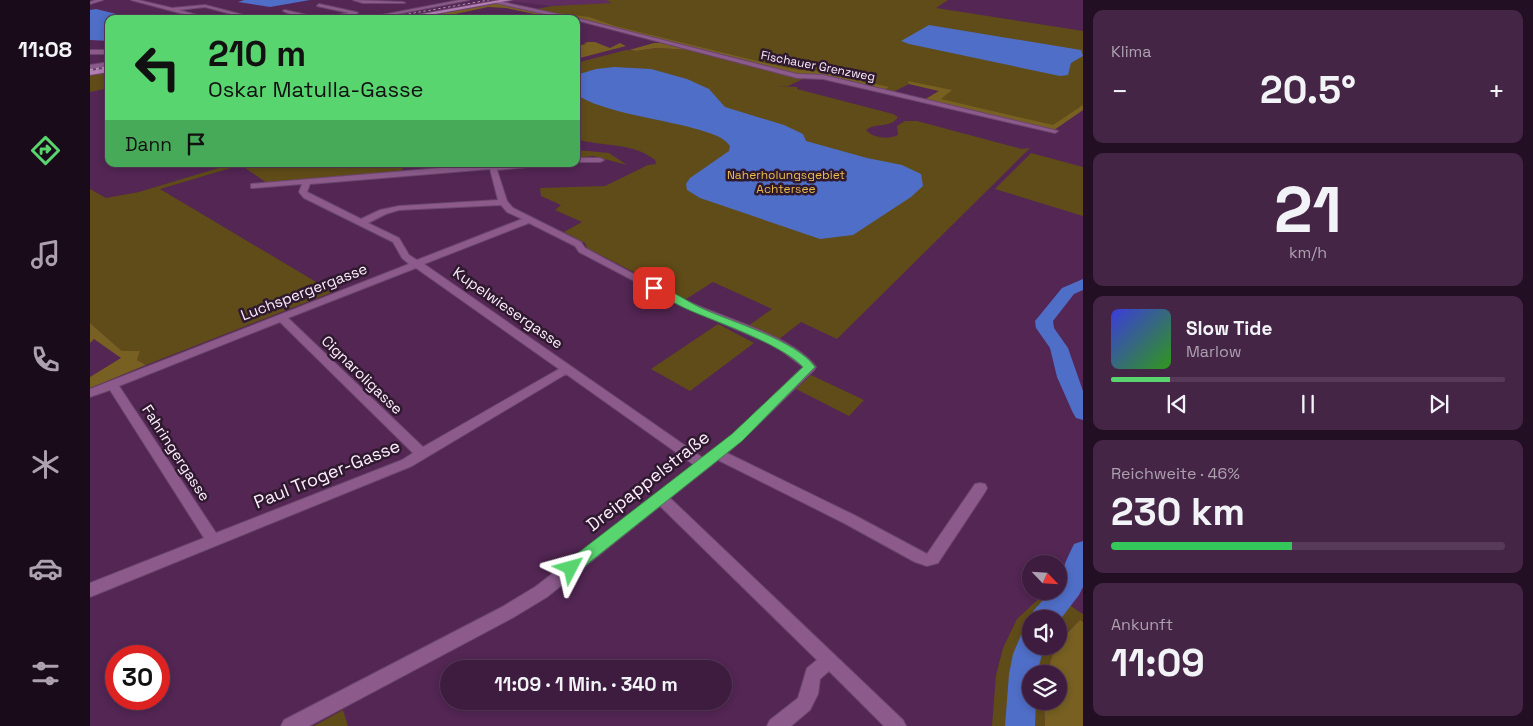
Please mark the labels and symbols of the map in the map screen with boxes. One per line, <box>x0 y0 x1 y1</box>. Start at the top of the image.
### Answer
street label: Fischauer Grenzweg <box>759 47 877 85</box>
park label: Naherholungsgebiet Achtersee <box>727 167 845 197</box>
street label: Luchspergergasse <box>238 259 370 324</box>
street label: Kupelwiesergasse <box>450 263 567 353</box>
pin <box>633 267 675 309</box>
street label: Cignaroligasse <box>318 331 407 418</box>
street label: Fahringergasse <box>138 401 215 505</box>
street label: Dreipappelstraße <box>582 425 714 536</box>
street label: Paul Troger-Gasse <box>250 434 403 513</box>
position arrow <box>544 541 596 593</box>
north arrow <box>1022 555 1068 600</box>
speed limit sign: 30 <box>105 645 170 710</box>

